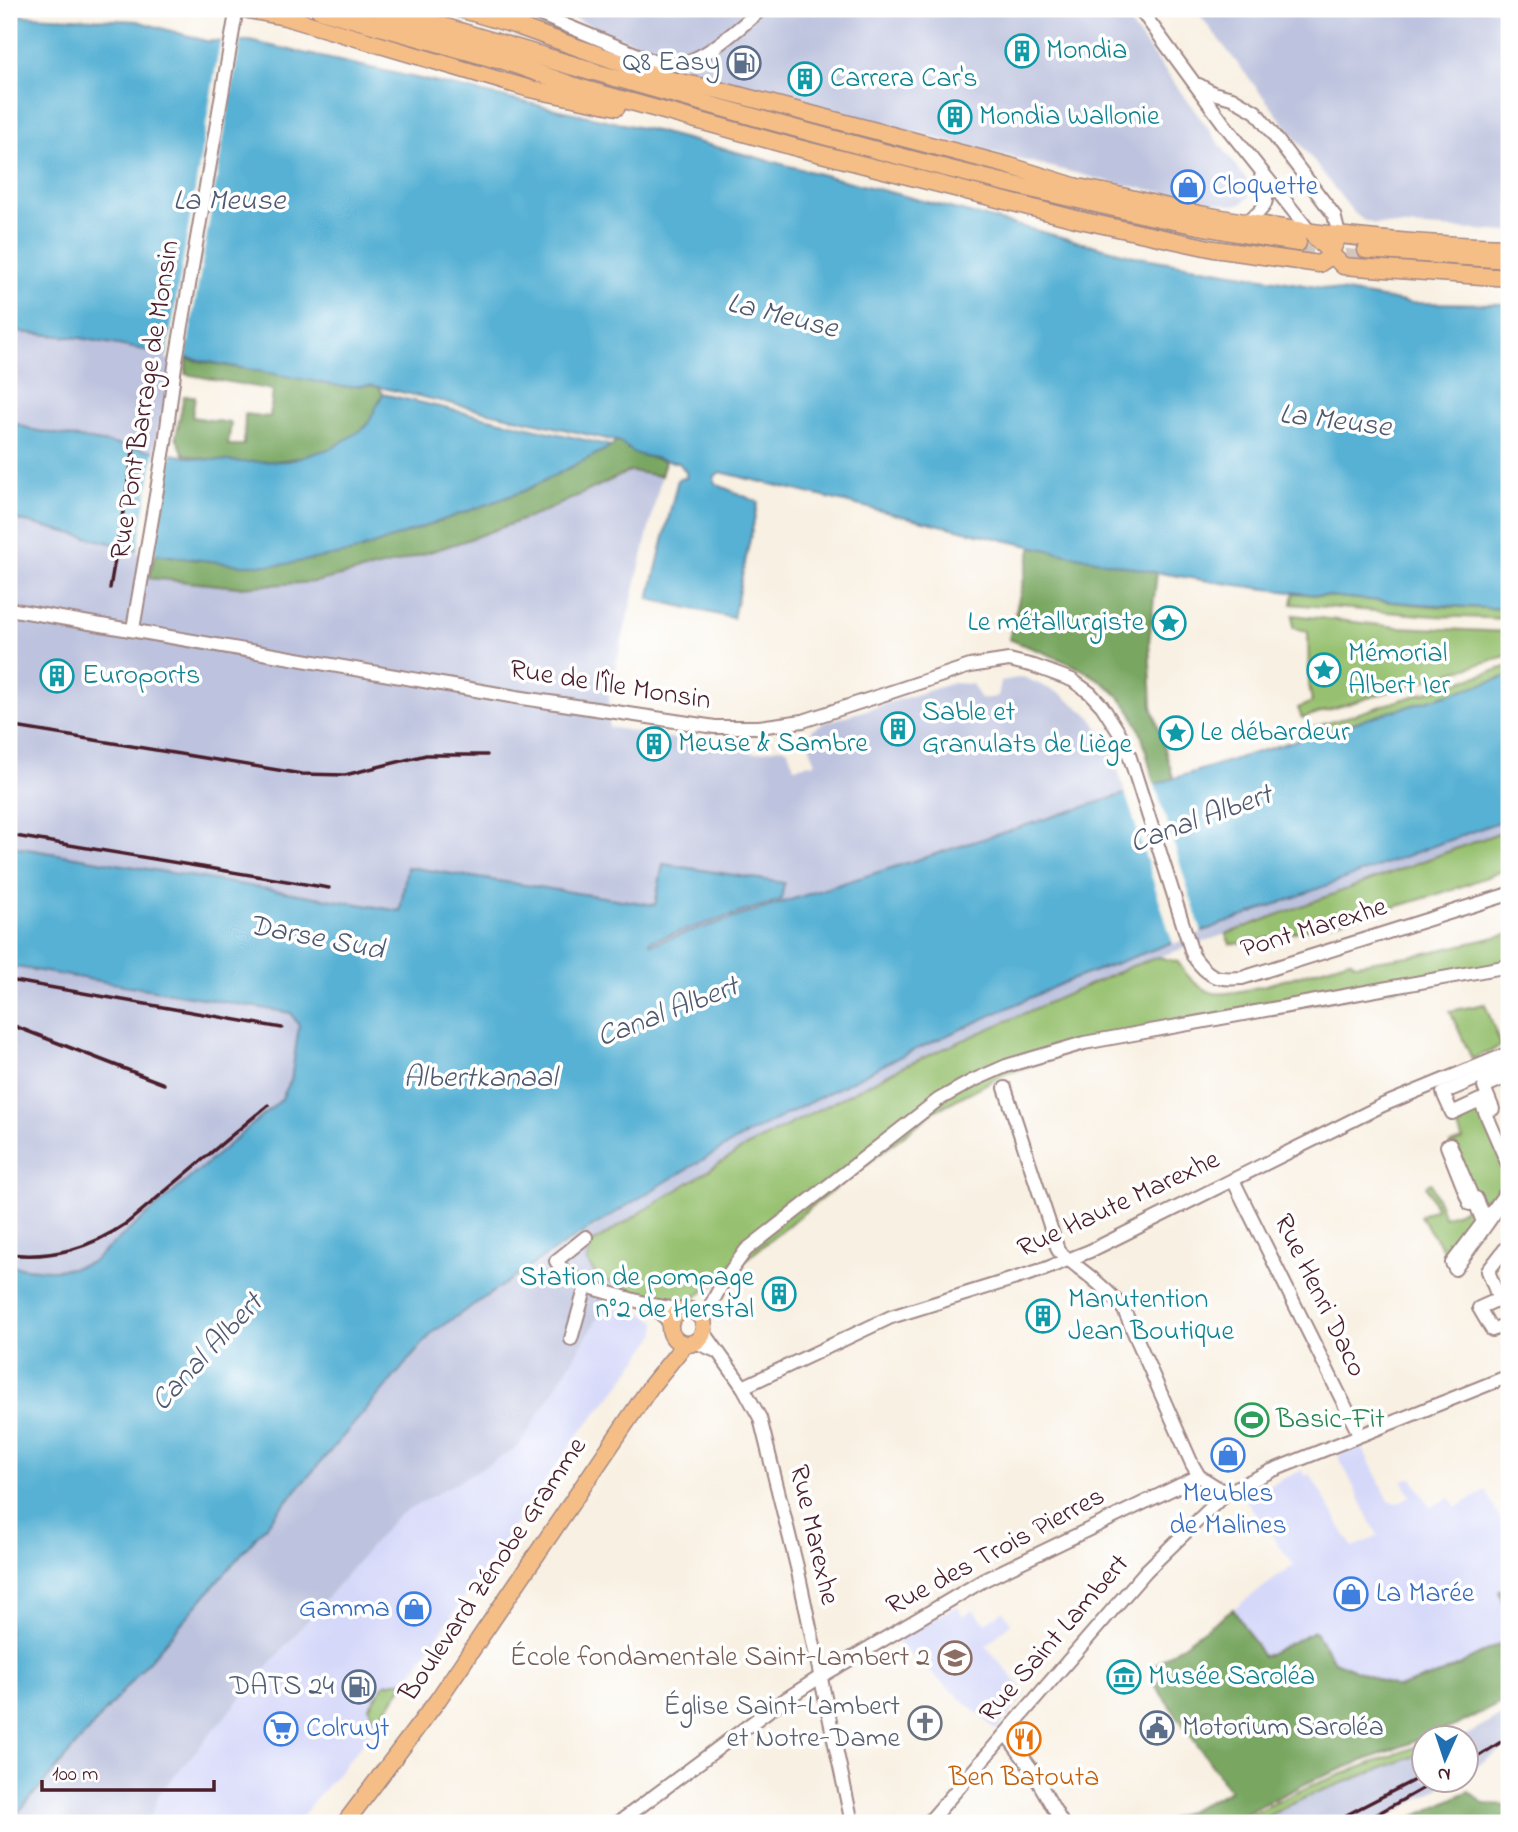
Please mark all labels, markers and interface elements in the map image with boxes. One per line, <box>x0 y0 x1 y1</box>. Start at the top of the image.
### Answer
place label: Mondia <box>1046 31 1127 72</box>
building icon: Mondia <box>1003 32 1041 70</box>
place label: Q8 Easy <box>623 43 720 84</box>
fuel station icon: Q8 Easy <box>725 44 763 82</box>
place label: Carrera Car's <box>830 59 978 100</box>
building icon: Carrera Car's <box>786 60 824 98</box>
place label: Mondia Wallonie <box>979 97 1160 138</box>
building icon: Mondia Wallonie <box>936 98 974 136</box>
place label: Cloquette <box>1212 167 1319 208</box>
shop icon: Cloquette <box>1169 168 1207 206</box>
water label: La Meuse <box>173 180 287 224</box>
street label: Rue Pont Barrage de Monsin <box>101 237 191 563</box>
water label: La Meuse <box>722 282 843 352</box>
water label: La Meuse <box>1277 393 1395 451</box>
place label: Le métallurgiste <box>967 603 1144 644</box>
place icon: Le métallurgiste <box>1150 604 1188 642</box>
place label: Mémorial Albert Ier <box>1348 634 1450 707</box>
street label: Rue de l'Île Monsin <box>506 650 714 722</box>
place icon: Mémorial Albert Ier <box>1305 651 1343 689</box>
place label: Euroports <box>82 656 200 697</box>
building icon: Euroports <box>38 657 76 695</box>
place label: Sable et Granulats de Liège <box>922 693 1132 766</box>
building icon: Sable et Granulats de Liège <box>879 710 917 748</box>
place label: Le débardeur <box>1200 713 1350 754</box>
place icon: Le débardeur <box>1157 714 1195 752</box>
place label: Meuse & Sambre <box>678 724 868 765</box>
building icon: Meuse & Sambre <box>635 725 673 763</box>
water label: Canal Albert <box>1124 773 1281 866</box>
street label: Pont Marexhe <box>1236 887 1393 971</box>
water label: Darse Sud <box>245 904 389 974</box>
water label: Canal Albert <box>591 965 748 1060</box>
water label: Albertkanaal <box>403 1057 561 1101</box>
street label: Rue Haute Marexhe <box>1011 1140 1227 1270</box>
street label: Rue Henri Daco <box>1262 1207 1376 1385</box>
place label: Station de pompage n°2 de Herstal <box>519 1258 754 1331</box>
building icon: Station de pompage n°2 de Herstal <box>760 1275 798 1313</box>
place label: Manutention Jean Boutique <box>1068 1280 1234 1353</box>
water label: Canal Albert <box>141 1282 277 1422</box>
building icon: Manutention Jean Boutique <box>1024 1297 1062 1335</box>
place label: Basic-Fit <box>1275 1400 1385 1441</box>
sports icon: Basic-Fit <box>1233 1401 1271 1439</box>
street label: Boulevard Zénobe Gramme <box>389 1429 598 1711</box>
shop icon: Meubles de Malines <box>1209 1436 1247 1474</box>
street label: Rue Marexhe <box>777 1461 849 1610</box>
place label: Meubles de Malines <box>1169 1474 1287 1547</box>
street label: Rue des Trois Pierres <box>879 1477 1113 1627</box>
street label: Rue Saint Lambert <box>970 1546 1140 1732</box>
place label: La Marée <box>1376 1574 1475 1615</box>
shop icon: La Marée <box>1332 1575 1370 1613</box>
place label: Gamma <box>299 1589 390 1630</box>
shop icon: Gamma <box>395 1590 433 1628</box>
place label: École fondamentale Saint-Lambert 2 <box>510 1638 930 1679</box>
school or university icon: École fondamentale Saint-Lambert 2 <box>936 1639 974 1677</box>
place label: Musée Saroléa <box>1148 1657 1315 1698</box>
museum icon: Musée Saroléa <box>1105 1658 1143 1696</box>
place label: DATS 24 <box>229 1667 334 1708</box>
fuel station icon: DATS 24 <box>340 1668 378 1706</box>
place label: Église Saint-Lambert et Notre-Dame <box>664 1687 900 1760</box>
church icon: Église Saint-Lambert et Notre-Dame <box>906 1704 944 1742</box>
place label: Motorium Saroléa <box>1182 1708 1384 1749</box>
place label: Colruyt <box>306 1709 389 1750</box>
public building icon: Motorium Saroléa <box>1138 1709 1176 1747</box>
supermarket icon: Colruyt <box>262 1710 300 1748</box>
restaurant icon: Ben Batouta <box>1005 1720 1043 1758</box>
north arrow <box>1410 1724 1480 1794</box>
scale bar <box>42 1748 214 1792</box>
place label: Ben Batouta <box>948 1758 1099 1799</box>
text: 100 m <box>52 1760 98 1790</box>
text: N <box>1437 1760 1451 1787</box>

